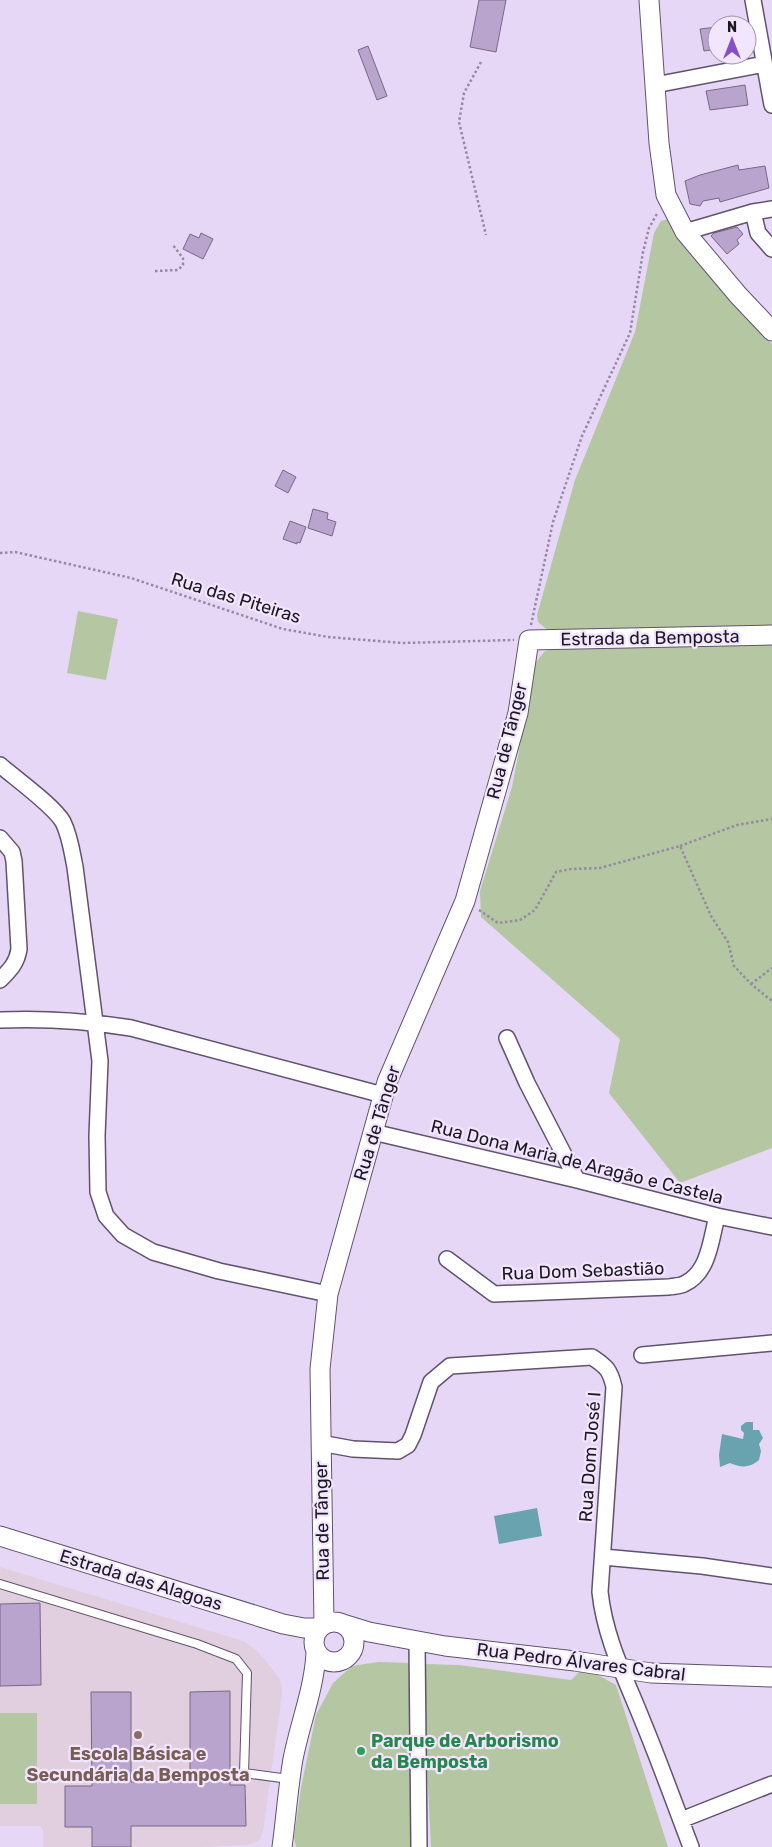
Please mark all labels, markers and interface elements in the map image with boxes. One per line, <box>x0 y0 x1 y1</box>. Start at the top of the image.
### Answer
north arrow <box>707 15 757 65</box>
text: N <box>727 19 737 36</box>
street label: Rua das Piteiras <box>169 568 303 628</box>
street label: Estrada da Bemposta <box>560 625 740 651</box>
street label: Rua de Tânger <box>482 680 532 801</box>
street label: Rua de Tânger <box>349 1063 405 1183</box>
street label: Rua Dona Maria de Aragão e Castela <box>429 1115 725 1209</box>
street label: Rua Dom Sebastião <box>501 1257 665 1285</box>
street label: Rua Dom José I <box>574 1391 606 1523</box>
street label: Rua de Tânger <box>310 1461 334 1581</box>
street label: Estrada das Alagoas <box>57 1545 225 1615</box>
street label: Rua Pedro Álvares Cabral <box>475 1638 687 1686</box>
marker: Escola Básica e Secundária da Bemposta <box>132 1729 144 1741</box>
place label: Parque de Arborismo da Bemposta <box>371 1730 559 1773</box>
place label: Escola Básica e Secundária da Bemposta <box>26 1743 250 1786</box>
marker: Parque de Arborismo da Bemposta <box>355 1745 367 1757</box>

